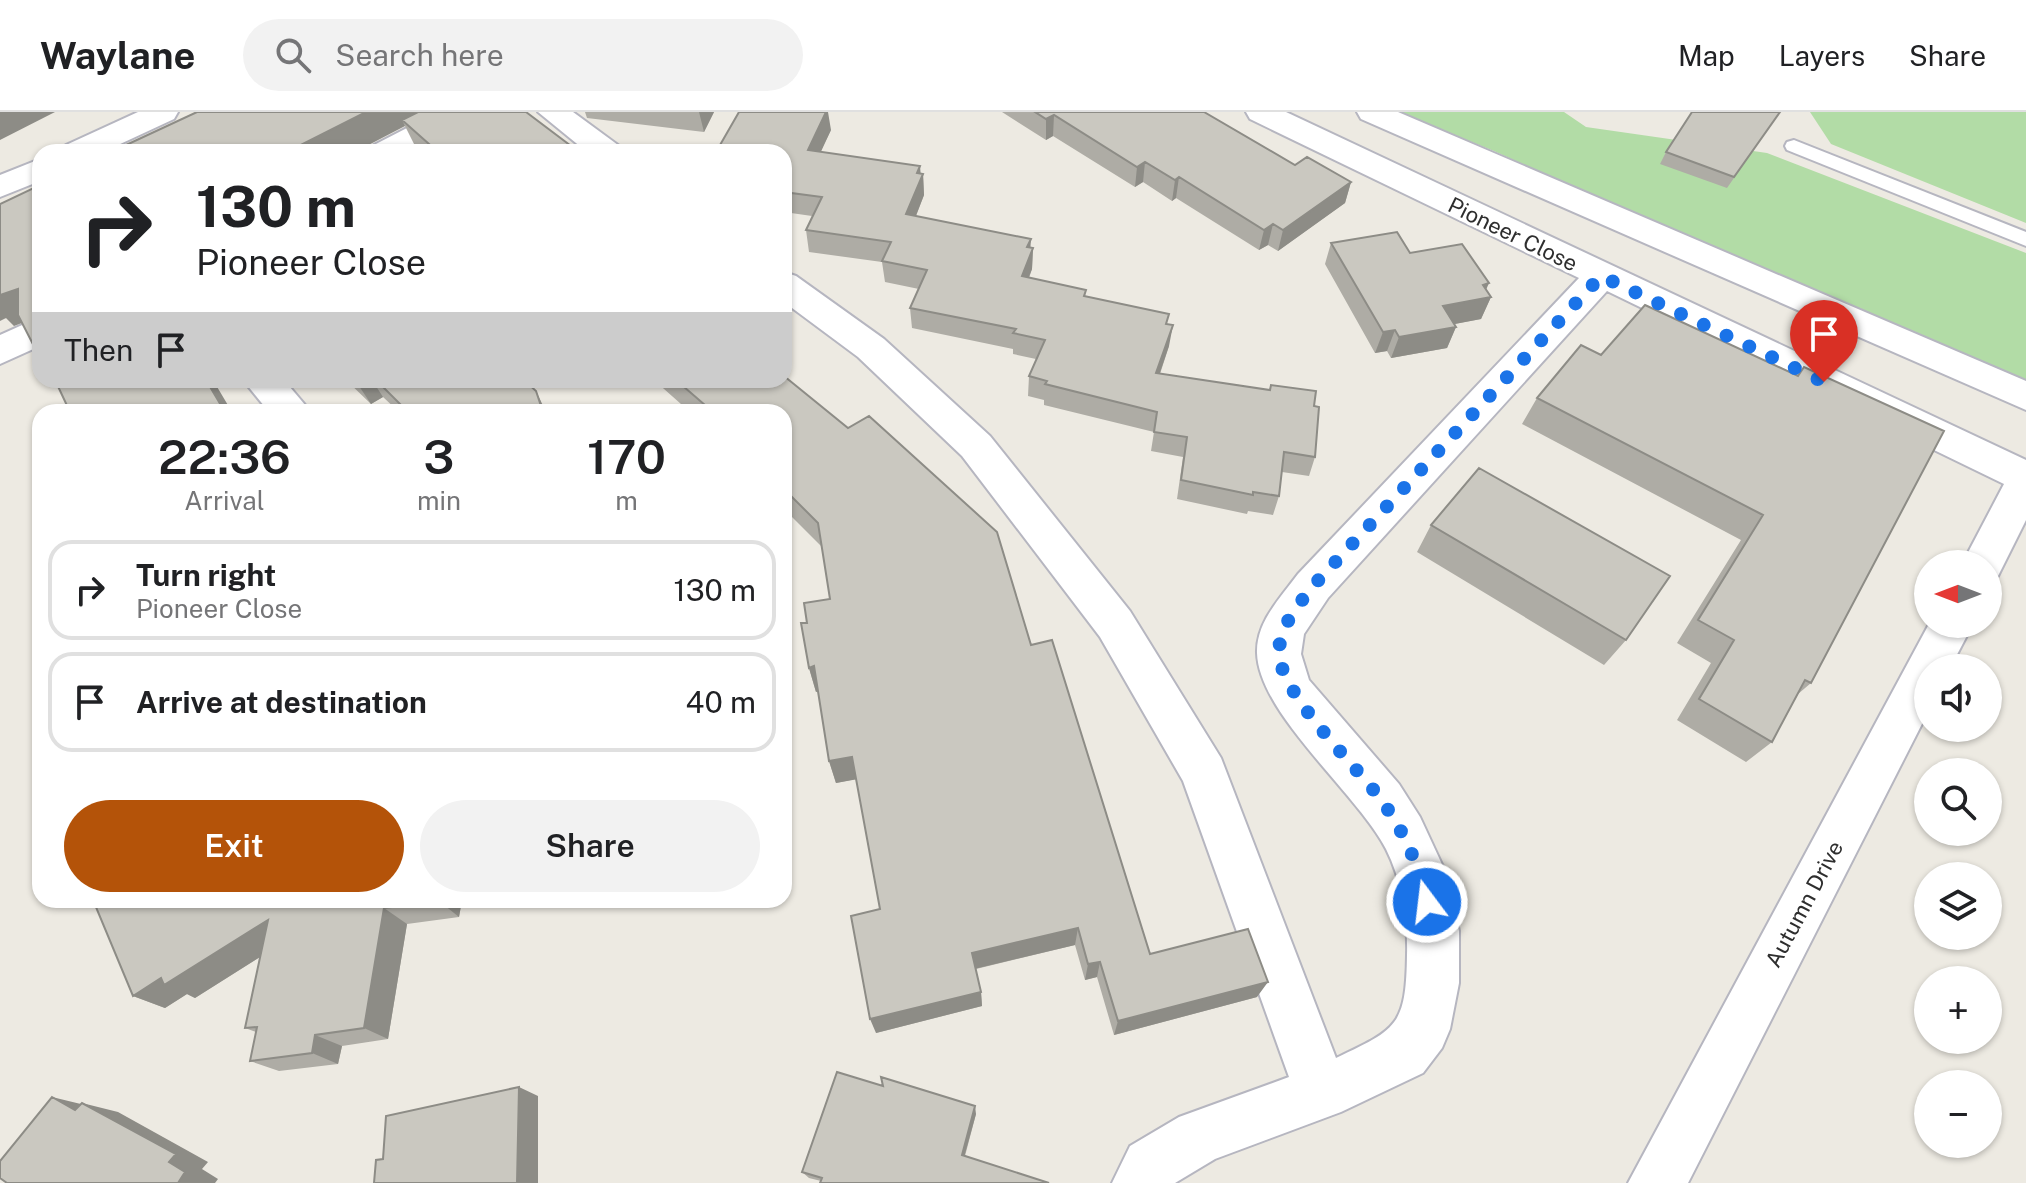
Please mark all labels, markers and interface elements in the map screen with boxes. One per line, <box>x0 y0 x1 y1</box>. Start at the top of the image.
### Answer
search box <box>243 19 803 91</box>
text: Waylane <box>40 33 195 78</box>
icon: search <box>271 33 315 77</box>
text: Search here <box>335 37 504 73</box>
text: Map <box>1678 39 1735 72</box>
text: Layers <box>1779 39 1865 72</box>
text: Share <box>1909 39 1986 72</box>
text: 130 m <box>196 174 356 240</box>
icon: right <box>64 176 168 280</box>
street label: Pioneer Close <box>1444 191 1582 277</box>
text: Pioneer Close <box>196 241 426 283</box>
pin <box>1790 300 1858 382</box>
icon: arrive <box>1802 312 1846 356</box>
icon: arrive <box>149 328 193 372</box>
text: Then <box>64 332 133 368</box>
text: 22:36 <box>158 428 291 485</box>
text: 3 <box>423 428 455 485</box>
text: 170 <box>587 428 666 485</box>
text: Arrival <box>184 485 265 516</box>
text: min <box>417 485 461 516</box>
text: m <box>615 485 638 516</box>
north arrow <box>1914 550 2002 638</box>
map controls <box>1914 550 2002 1158</box>
text: Turn right <box>136 557 276 593</box>
icon: right <box>68 568 112 612</box>
text: 130 m <box>673 572 756 608</box>
text: Pioneer Close <box>136 593 302 624</box>
button: sound <box>1914 654 2002 742</box>
icon: arrive <box>68 680 112 724</box>
text: Arrive at destination <box>136 684 427 720</box>
text: 40 m <box>686 684 756 720</box>
button: search <box>1914 758 2002 846</box>
button: Exit <box>64 800 404 892</box>
button: Share <box>420 800 760 892</box>
street label: Autumn Drive <box>1760 836 1848 972</box>
position arrow <box>1385 860 1469 944</box>
button: layers <box>1914 862 2002 950</box>
button: + <box>1914 966 2002 1054</box>
button: − <box>1914 1070 2002 1158</box>

